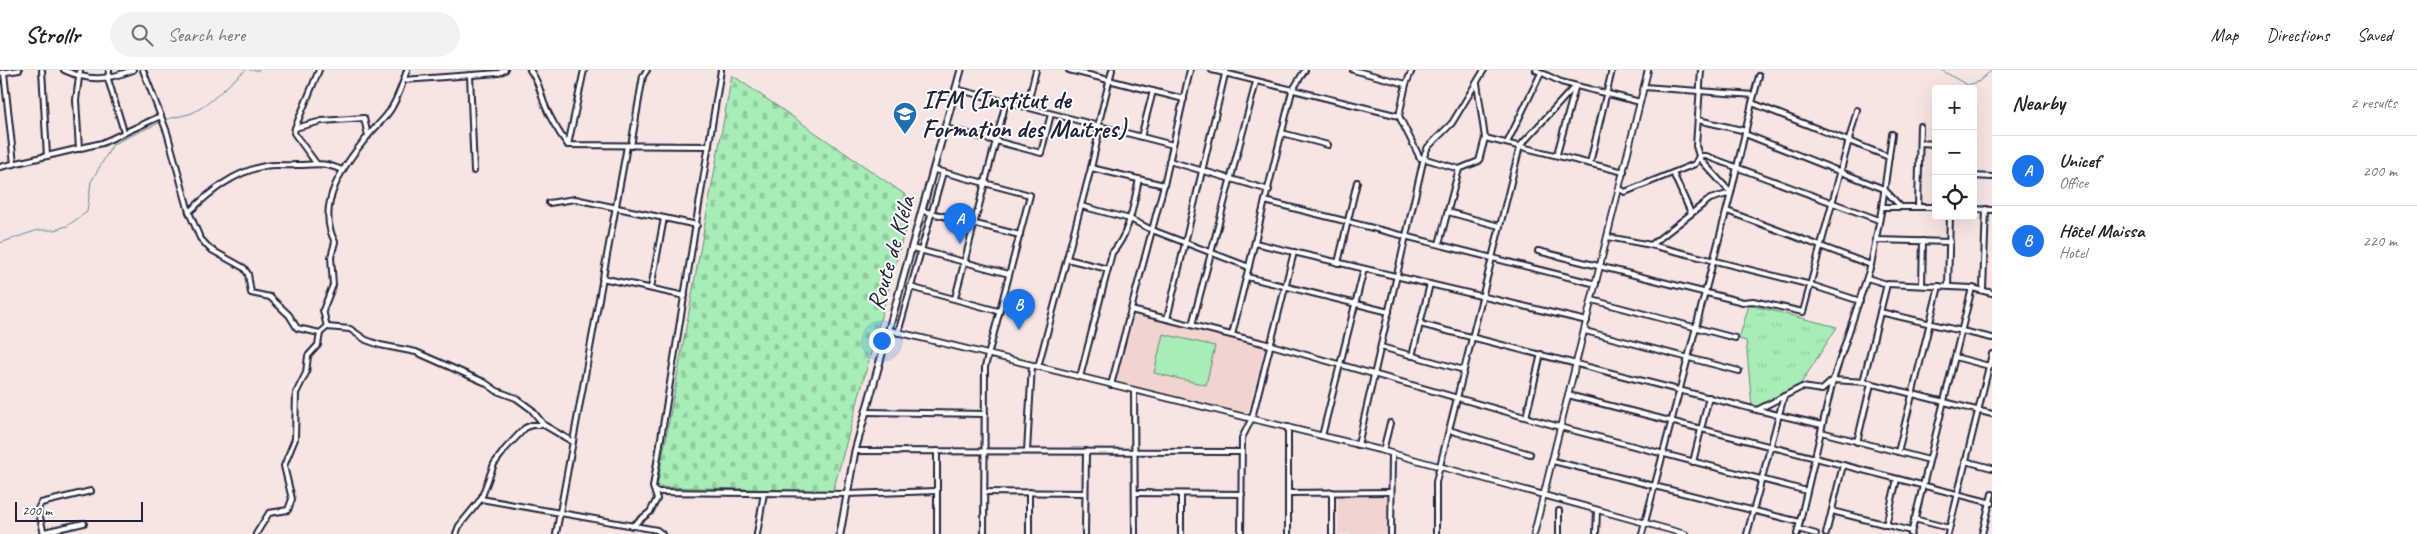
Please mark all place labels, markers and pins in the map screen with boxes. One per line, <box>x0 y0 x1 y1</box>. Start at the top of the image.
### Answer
place label: IFM (Institut de Formation des Maitres) <box>922 84 1128 145</box>
school or university icon: IFM (Institut de Formation des Maitres) <box>892 101 918 135</box>
pin: A <box>944 203 976 244</box>
pin: B <box>1003 289 1035 330</box>

